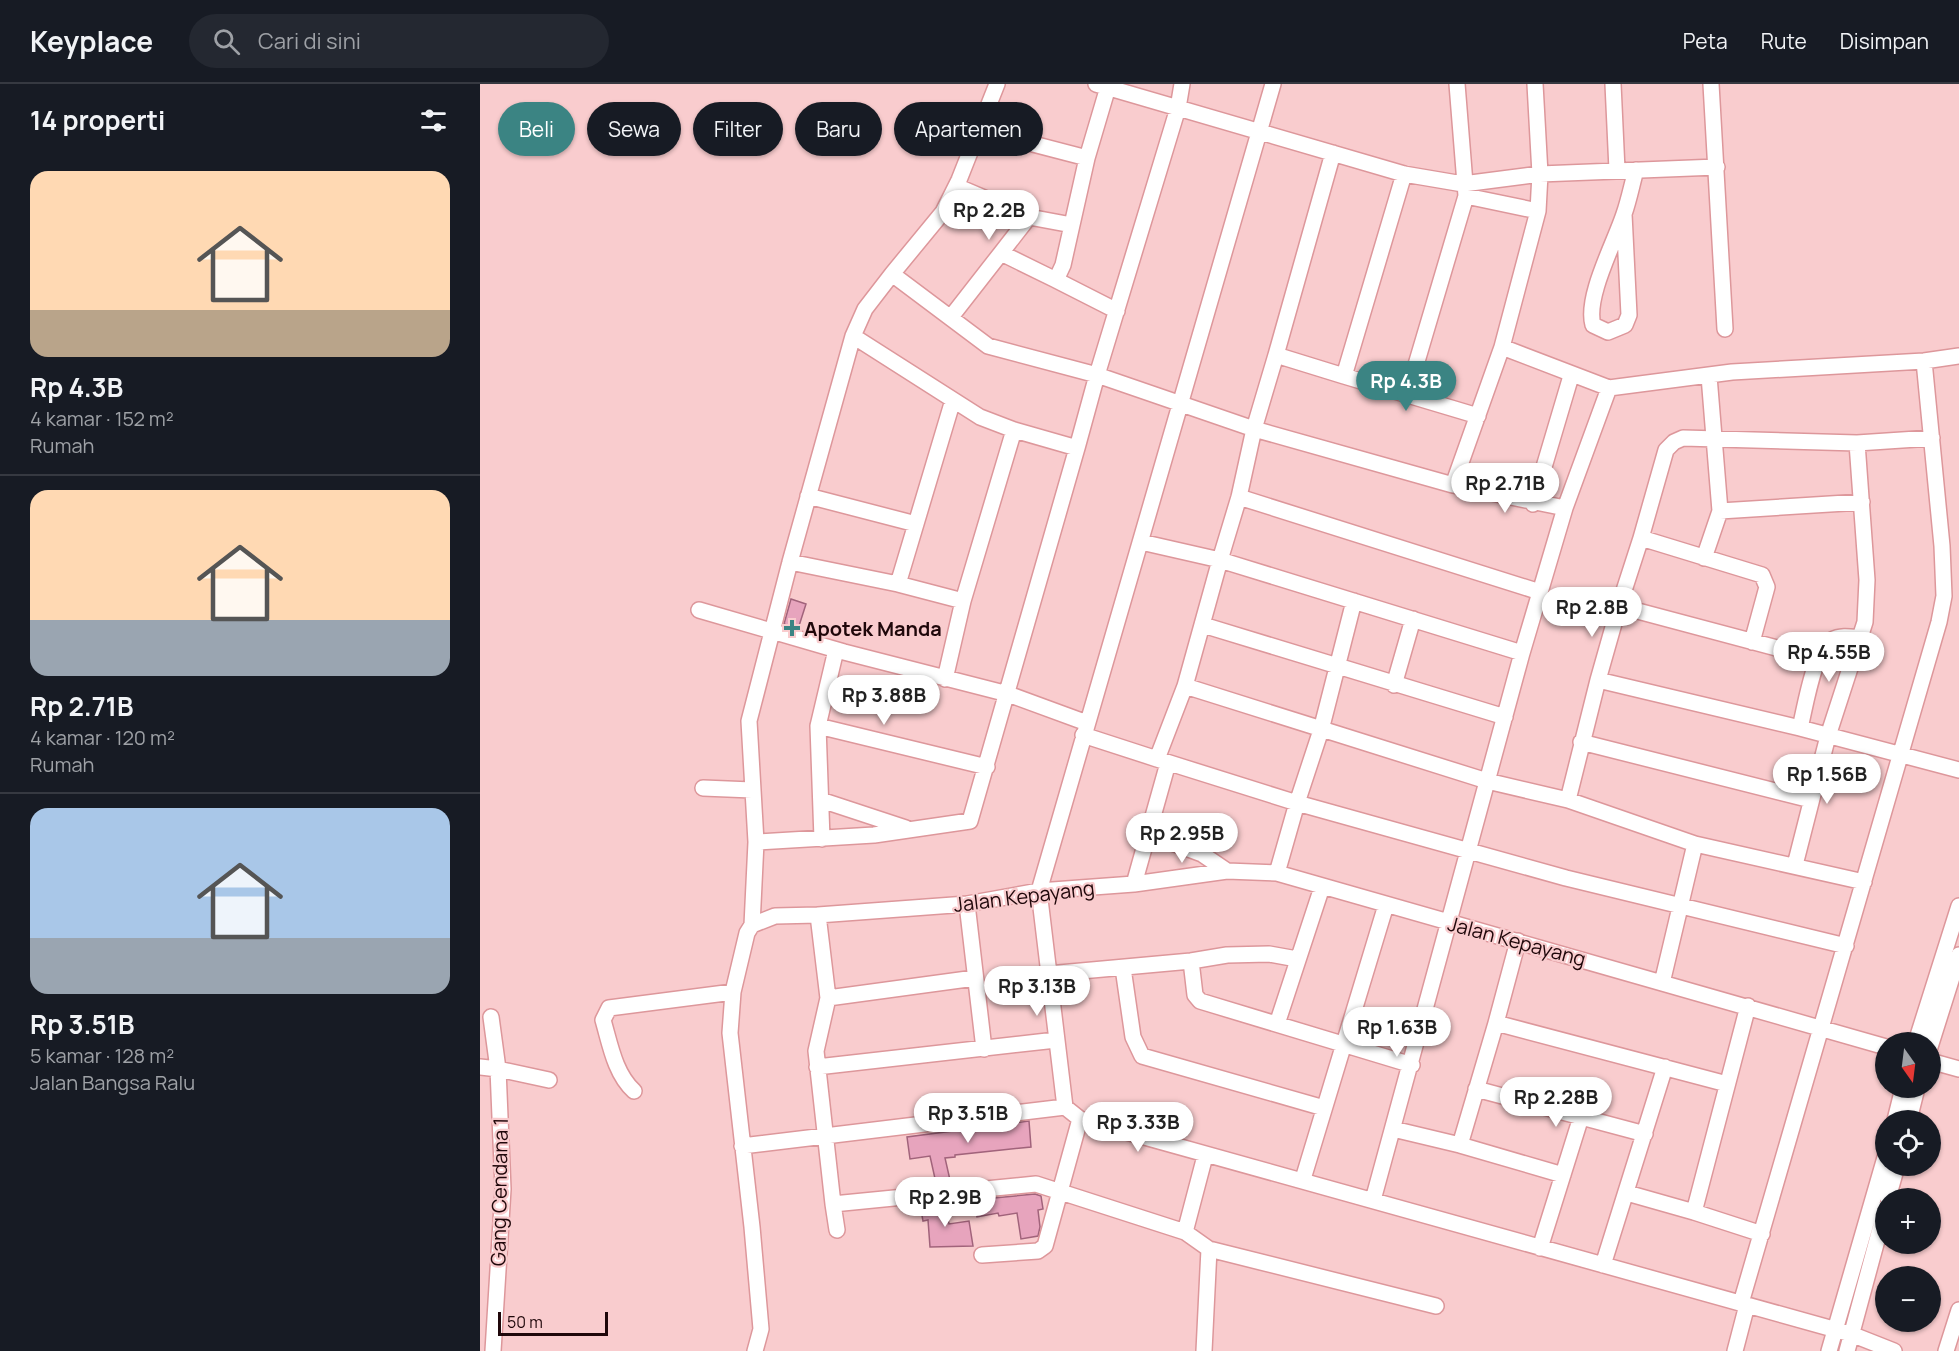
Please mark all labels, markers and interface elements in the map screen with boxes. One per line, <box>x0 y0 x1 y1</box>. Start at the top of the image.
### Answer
search box <box>189 14 609 68</box>
text: Keyplace <box>30 22 153 60</box>
icon: search <box>210 25 243 58</box>
text: Cari di sini <box>258 26 361 56</box>
text: Peta <box>1683 27 1728 55</box>
text: Rute <box>1761 27 1807 55</box>
text: Disimpan <box>1840 27 1929 55</box>
text: 14 properti <box>30 102 165 138</box>
chip: Beli <box>498 102 575 156</box>
chip: Sewa <box>587 102 681 156</box>
chip: Filter <box>693 102 783 156</box>
chip: Baru <box>795 102 882 156</box>
chip: Apartemen <box>894 102 1043 156</box>
icon: filters <box>417 104 450 137</box>
pin: Rp 2.2B <box>934 190 1044 241</box>
text: Rp 2.2B <box>953 196 1025 223</box>
icon: home <box>186 210 294 318</box>
pin: Rp 4.3B <box>1351 361 1461 412</box>
text: Rp 4.3B <box>1370 367 1442 394</box>
text: Rp 4.3B <box>30 369 123 405</box>
text: 4 kamar · 152 m² <box>30 405 174 432</box>
text: Rumah <box>30 432 94 459</box>
pin: Rp 2.71B <box>1443 463 1567 514</box>
text: Rp 2.71B <box>1465 469 1545 496</box>
icon: home <box>186 529 294 637</box>
pin: Rp 2.8B <box>1537 587 1647 638</box>
text: Rp 2.8B <box>1556 593 1628 620</box>
place label: Apotek Manda <box>804 615 942 642</box>
marker: Apotek Manda <box>785 621 799 635</box>
pin: Rp 4.55B <box>1767 632 1891 683</box>
text: Rp 4.55B <box>1787 638 1871 665</box>
pin: Rp 3.88B <box>822 675 946 726</box>
text: Rp 3.88B <box>842 681 926 708</box>
text: Rp 2.71B <box>30 688 133 724</box>
text: 4 kamar · 120 m² <box>30 724 175 751</box>
text: Rumah <box>30 751 94 778</box>
pin: Rp 1.56B <box>1765 754 1889 805</box>
text: Rp 1.56B <box>1787 760 1867 787</box>
pin: Rp 2.95B <box>1120 813 1244 864</box>
text: Rp 2.95B <box>1140 819 1224 846</box>
icon: home <box>186 847 294 955</box>
street label: Jalan Kepayang <box>952 874 1096 918</box>
street label: Jalan Kepayang <box>1445 910 1589 972</box>
pin: Rp 3.13B <box>975 966 1099 1017</box>
text: Rp 3.13B <box>998 972 1076 999</box>
text: Rp 3.51B <box>30 1006 134 1042</box>
pin: Rp 1.63B <box>1335 1007 1459 1058</box>
text: Rp 1.63B <box>1357 1013 1437 1040</box>
north arrow <box>1875 1032 1941 1098</box>
map controls <box>1875 1032 1941 1332</box>
text: 5 kamar · 128 m² <box>30 1042 174 1069</box>
text: Jalan Bangsa Ralu <box>30 1069 195 1096</box>
pin: Rp 2.28B <box>1494 1077 1618 1128</box>
text: Rp 2.28B <box>1514 1083 1598 1110</box>
pin: Rp 3.51B <box>906 1093 1030 1144</box>
text: Rp 3.51B <box>928 1099 1008 1126</box>
pin: Rp 3.33B <box>1076 1102 1200 1153</box>
text: Rp 3.33B <box>1096 1108 1180 1135</box>
button: locate <box>1875 1110 1941 1176</box>
street label: Gang Cendana 1 <box>484 1118 514 1266</box>
pin: Rp 2.9B <box>890 1177 1000 1228</box>
text: Rp 2.9B <box>909 1183 981 1210</box>
button: + <box>1875 1188 1941 1254</box>
button: − <box>1875 1266 1941 1332</box>
scale bar <box>498 1309 608 1336</box>
text: 50 m <box>507 1311 543 1333</box>

